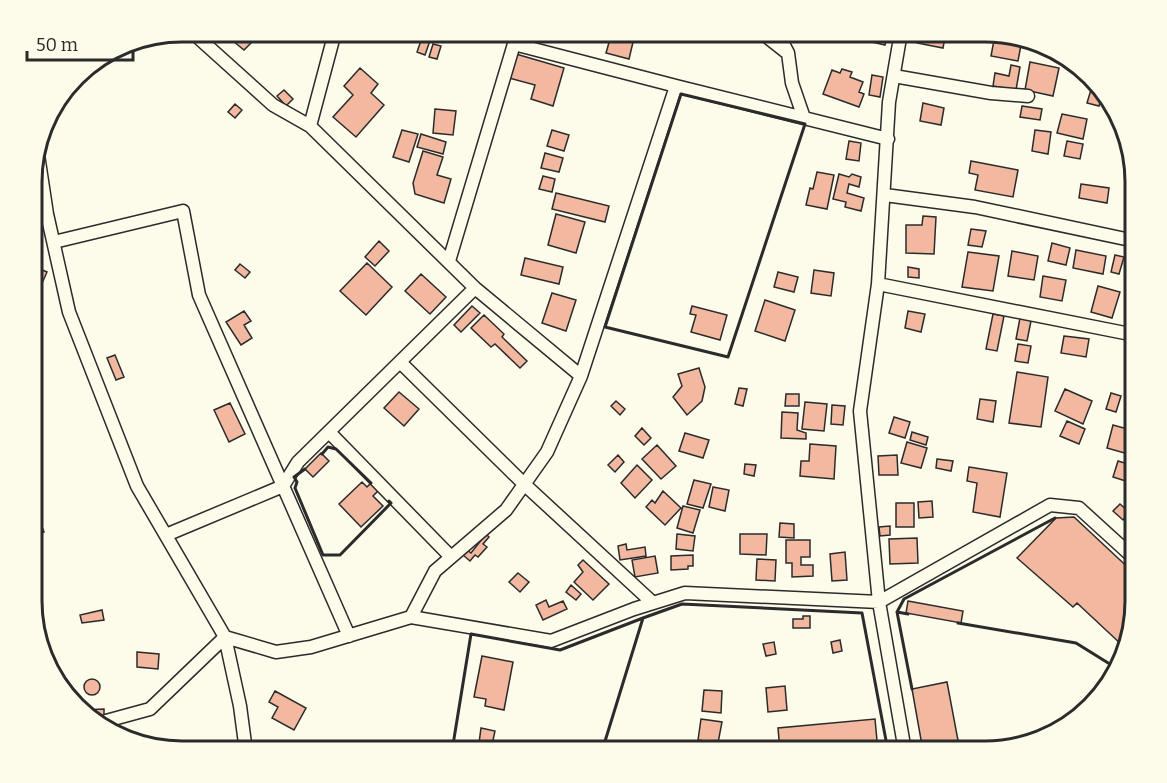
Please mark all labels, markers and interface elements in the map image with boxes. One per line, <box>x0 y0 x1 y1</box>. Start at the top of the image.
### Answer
scale bar <box>27 24 134 62</box>
text: 50 m <box>36 34 78 56</box>

